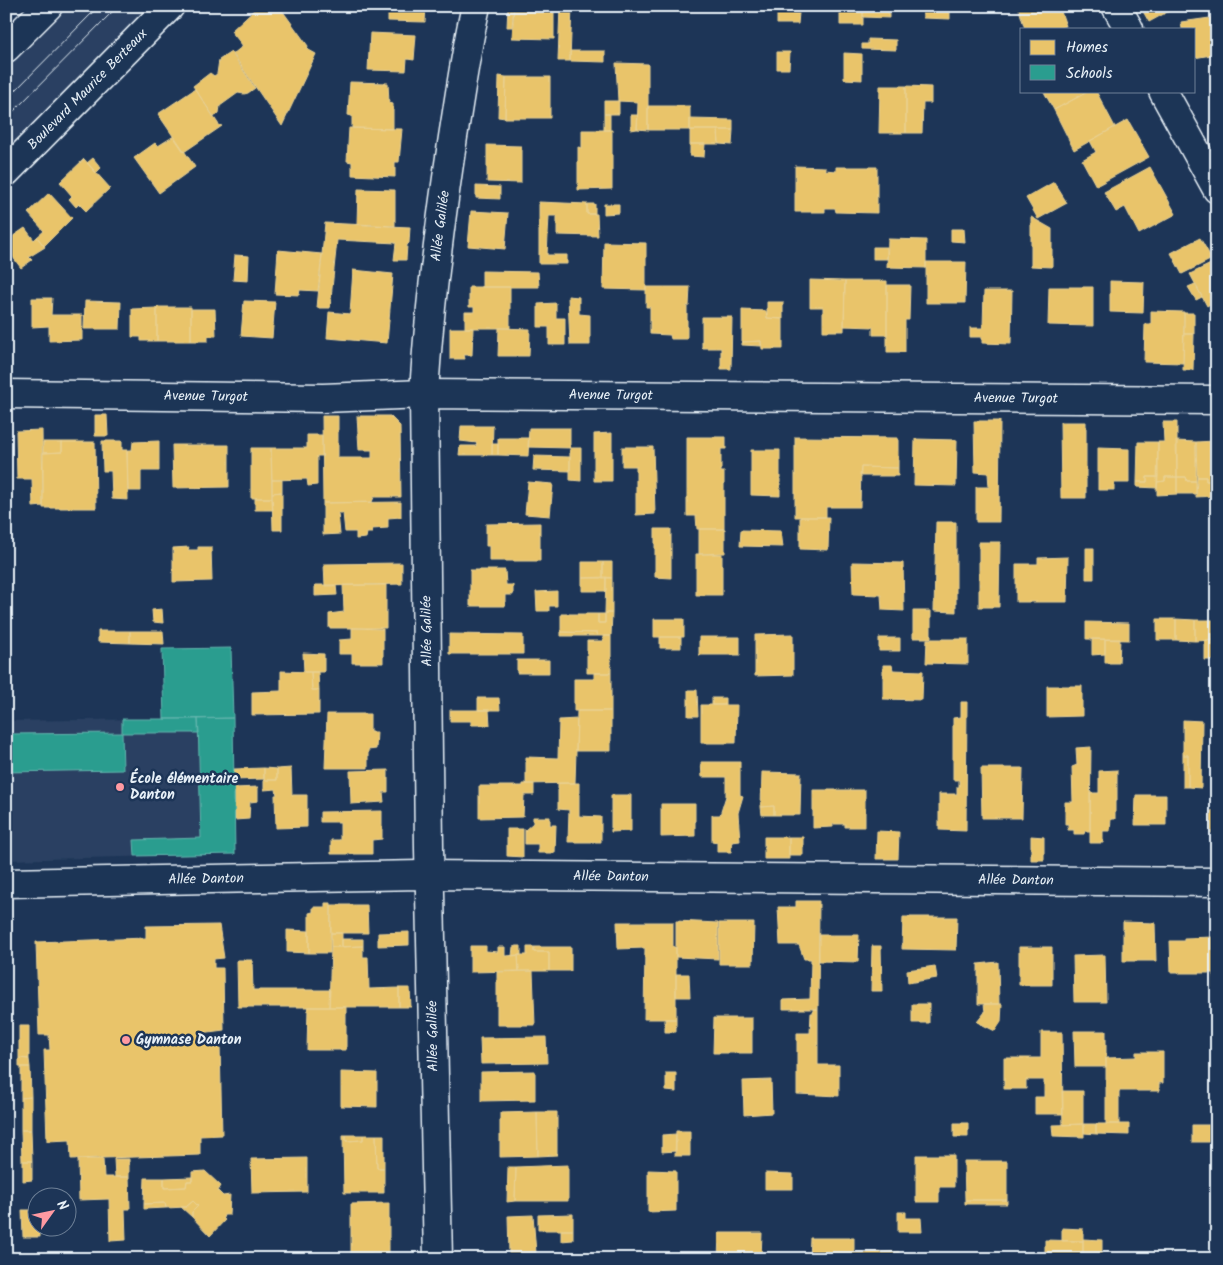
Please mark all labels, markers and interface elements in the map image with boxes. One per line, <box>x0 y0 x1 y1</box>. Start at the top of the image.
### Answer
street label: Boulevard Maurice Berteaux <box>22 23 153 155</box>
legend <box>1020 28 1196 92</box>
text: Homes <box>1066 36 1109 60</box>
text: Schools <box>1066 62 1113 86</box>
street label: Allée Galilée <box>425 188 456 263</box>
street label: Avenue Turgot <box>569 384 654 407</box>
street label: Avenue Turgot <box>164 385 249 408</box>
street label: Avenue Turgot <box>974 387 1059 410</box>
street label: Allée Galilée <box>415 595 439 667</box>
place label: École élémentaire Danton <box>130 768 239 806</box>
marker: École élémentaire Danton <box>114 781 126 793</box>
street label: Allée Danton <box>573 865 649 888</box>
street label: Allée Danton <box>168 867 244 891</box>
street label: Allée Danton <box>978 869 1054 892</box>
street label: Allée Galilée <box>421 1000 445 1072</box>
place label: Gymnase Danton <box>136 1029 242 1051</box>
marker: Gymnase Danton <box>120 1034 132 1046</box>
north arrow <box>28 1188 78 1238</box>
text: N <box>50 1196 74 1215</box>

